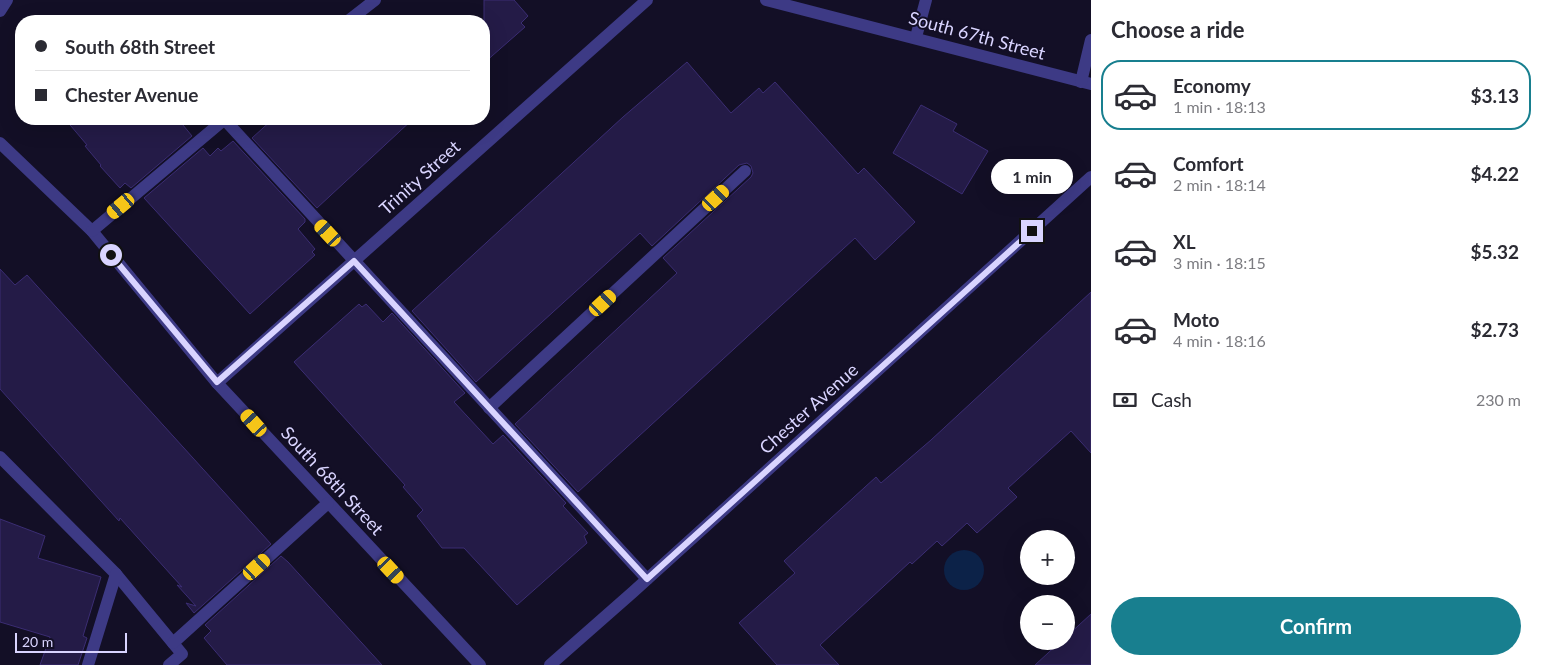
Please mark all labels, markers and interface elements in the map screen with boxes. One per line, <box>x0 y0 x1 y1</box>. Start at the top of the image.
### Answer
street label: South 67th Street <box>907 6 1048 64</box>
text: Choose a ride <box>1111 16 1245 43</box>
text: South 68th Street <box>65 35 215 58</box>
icon: car <box>1113 73 1158 118</box>
text: Economy <box>1173 74 1251 97</box>
text: Chester Avenue <box>65 83 198 106</box>
text: $3.13 <box>1470 84 1519 107</box>
text: 1 min · 18:13 <box>1173 97 1266 116</box>
street label: Trinity Street <box>374 135 465 219</box>
icon: car <box>1113 151 1158 196</box>
text: Comfort <box>1173 152 1244 175</box>
callout: 1 min <box>991 158 1073 194</box>
text: $4.22 <box>1470 162 1519 185</box>
text: 1 min <box>1012 167 1052 186</box>
text: 2 min · 18:14 <box>1173 175 1266 194</box>
car <box>699 182 732 214</box>
car <box>104 191 137 221</box>
car <box>312 217 343 249</box>
route end <box>1021 220 1043 242</box>
icon: car <box>1113 229 1158 274</box>
text: XL <box>1173 230 1196 253</box>
text: $5.32 <box>1470 240 1519 263</box>
route start <box>100 244 122 266</box>
text: 3 min · 18:15 <box>1173 253 1266 272</box>
car <box>586 287 619 319</box>
icon: car <box>1113 307 1158 352</box>
text: Moto <box>1173 308 1219 331</box>
text: $2.73 <box>1470 318 1519 341</box>
text: 4 min · 18:16 <box>1173 331 1266 350</box>
street label: Chester Avenue <box>755 358 862 458</box>
icon: cash <box>1111 386 1139 414</box>
text: Cash <box>1151 388 1192 411</box>
text: 230 m <box>1476 390 1521 409</box>
car <box>238 407 269 439</box>
street label: South 68th Street <box>277 421 389 540</box>
map controls <box>1020 530 1075 650</box>
button: + <box>1020 530 1075 585</box>
car <box>240 551 273 583</box>
car <box>375 554 406 586</box>
button: − <box>1020 595 1075 650</box>
button: Confirm <box>1111 597 1521 655</box>
scale bar <box>15 630 128 653</box>
text: 20 m <box>22 633 53 650</box>

